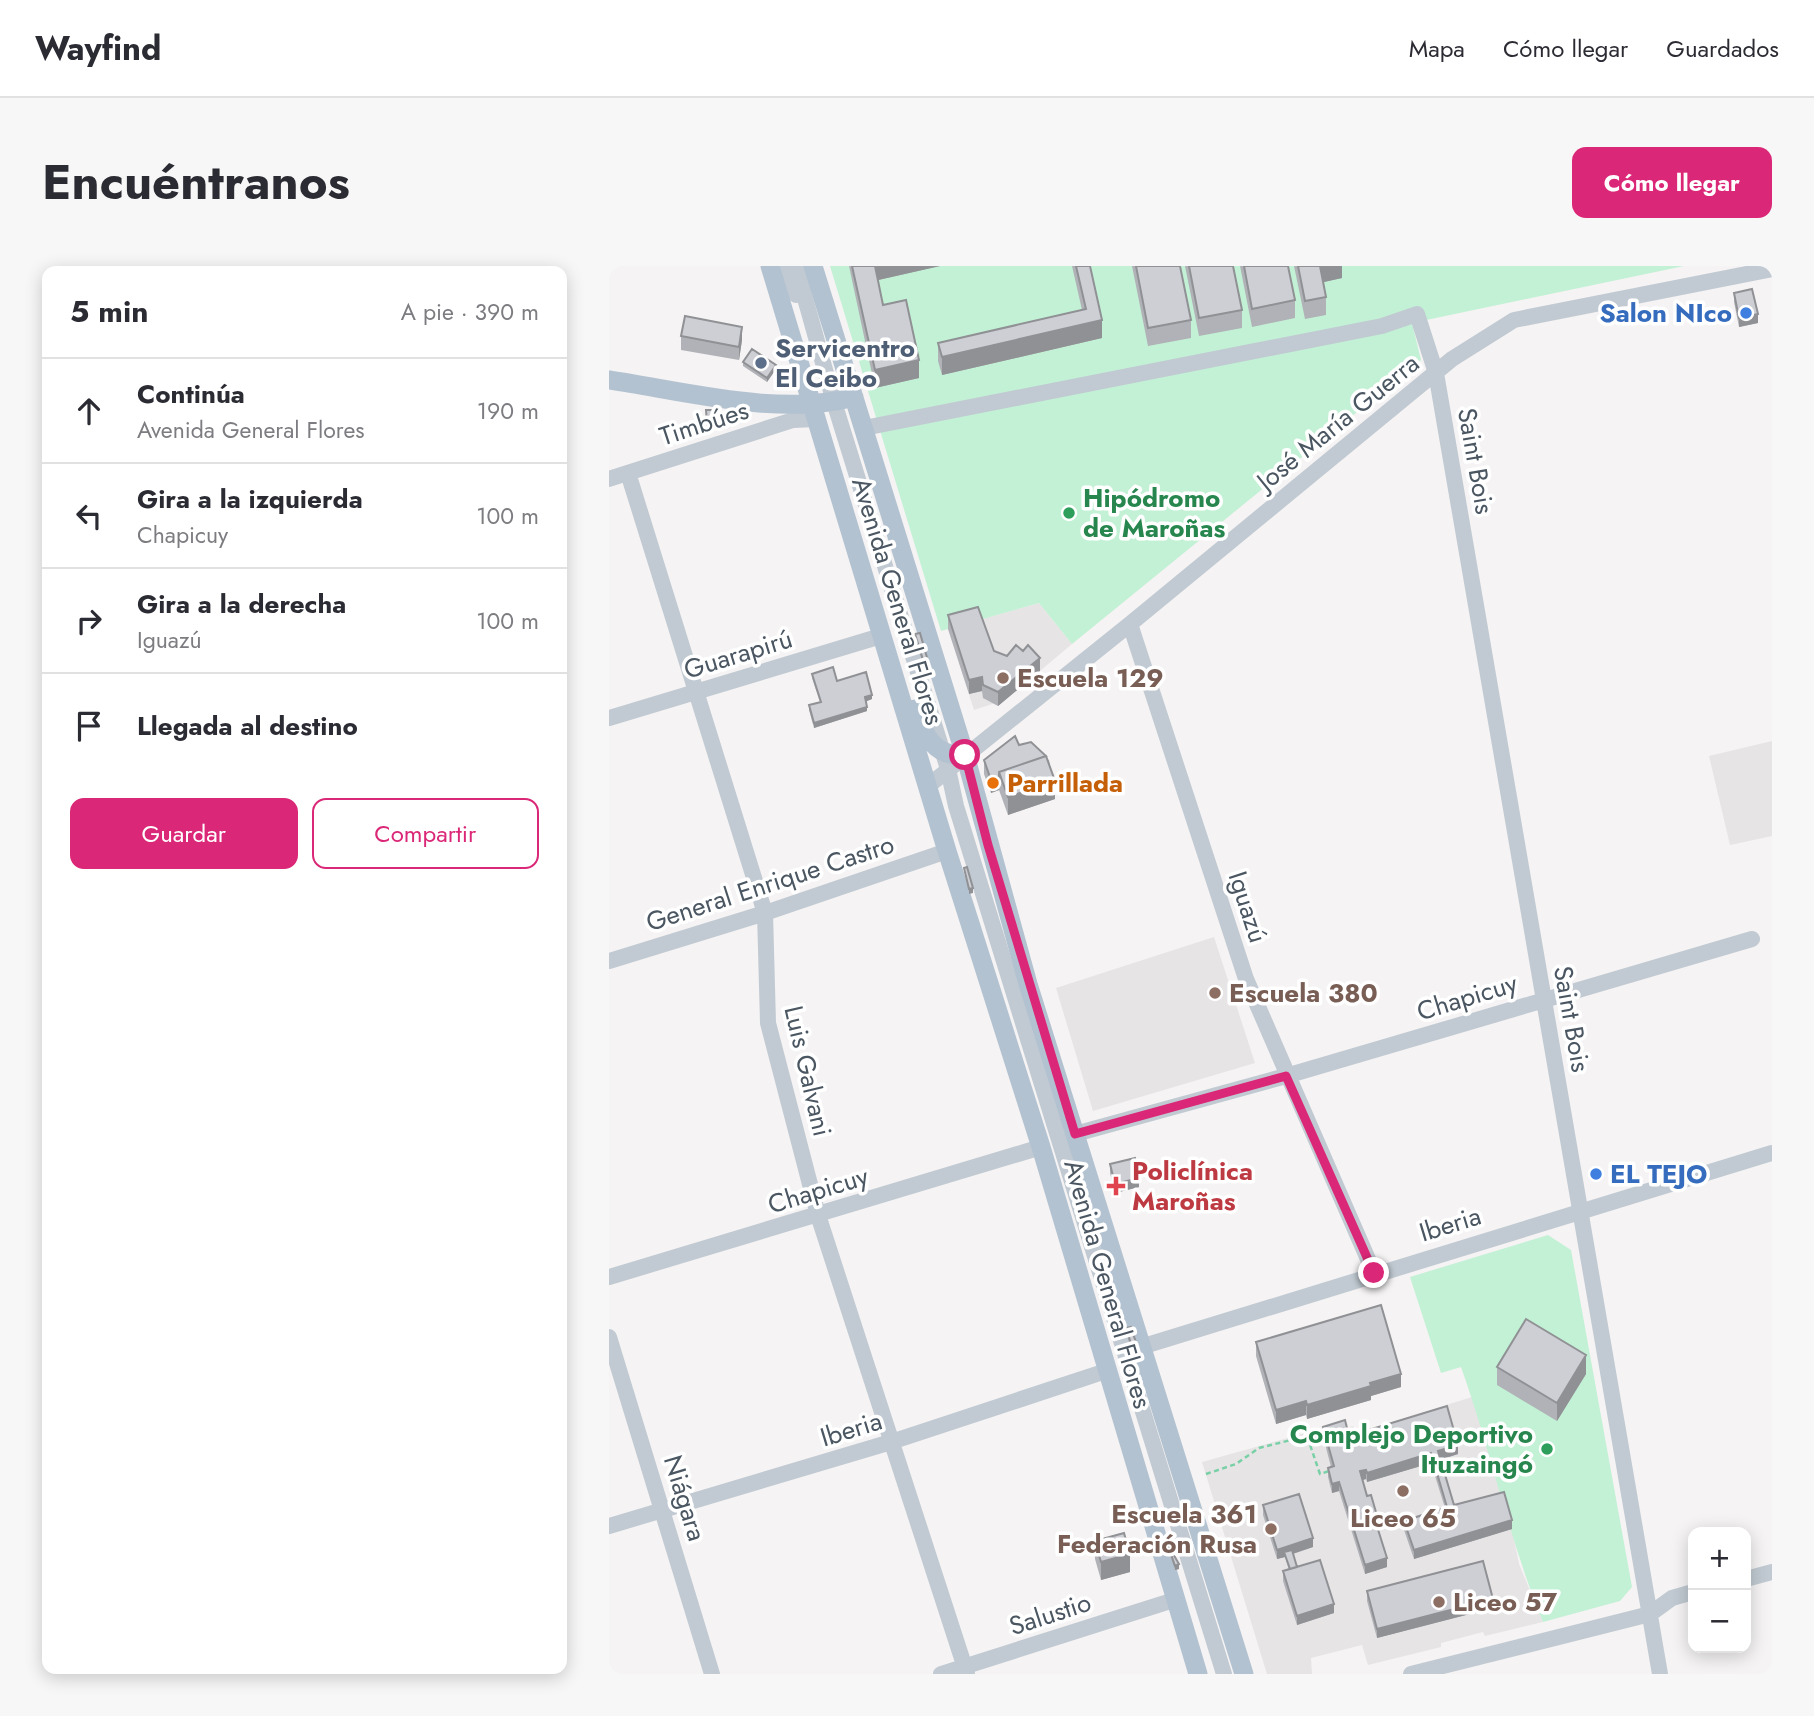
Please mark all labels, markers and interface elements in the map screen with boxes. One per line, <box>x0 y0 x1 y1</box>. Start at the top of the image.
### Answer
text: Wayfind <box>35 25 161 72</box>
text: Mapa <box>1409 31 1465 66</box>
text: Cómo llegar <box>1503 31 1628 66</box>
text: Guardados <box>1666 31 1779 66</box>
text: Encuéntranos <box>42 147 350 217</box>
button: Cómo llegar <box>1572 147 1772 218</box>
text: 5 min <box>70 290 148 333</box>
place label: Salon NIco <box>1599 294 1732 332</box>
text: A pie · 390 m <box>401 295 539 329</box>
marker: Salon NIco <box>1738 305 1754 321</box>
place label: Servicentro El Ceibo <box>775 329 915 397</box>
street label: José María Guerra <box>1246 345 1427 501</box>
marker: Servicentro El Ceibo <box>753 355 769 371</box>
text: Continúa <box>137 375 245 413</box>
street label: Timbúes <box>655 391 753 455</box>
icon: ahead <box>70 392 108 430</box>
text: 190 m <box>477 394 539 428</box>
street label: Saint Bois <box>1448 405 1504 517</box>
text: Avenida General Flores <box>137 413 365 447</box>
street label: Avenida General Flores <box>842 472 954 730</box>
place label: Hipódromo de Maroñas <box>1083 479 1226 547</box>
text: Gira a la izquierda <box>137 480 363 518</box>
icon: left <box>70 497 108 535</box>
text: 100 m <box>476 499 539 533</box>
marker: Hipódromo de Maroñas <box>1061 505 1077 521</box>
text: Chapicuy <box>137 518 228 552</box>
text: Gira a la derecha <box>137 585 346 623</box>
icon: right <box>70 602 108 640</box>
text: 100 m <box>476 604 539 638</box>
street label: Guarapirú <box>679 619 797 689</box>
text: Iguazú <box>137 623 202 657</box>
place label: Escuela 129 <box>1017 659 1164 697</box>
marker: Escuela 129 <box>995 670 1011 686</box>
icon: arrive <box>70 707 108 745</box>
text: Llegada al destino <box>137 707 358 745</box>
route start <box>949 739 980 770</box>
place label: Parrillada <box>1007 764 1123 802</box>
marker: Parrillada <box>985 775 1001 791</box>
button: Guardar <box>70 798 298 869</box>
button: Compartir <box>312 798 539 869</box>
street label: General Enrique Castro <box>641 825 899 941</box>
street label: Iguazú <box>1219 866 1277 948</box>
street label: Saint Bois <box>1544 963 1600 1075</box>
street label: Chapicuy <box>1412 964 1522 1030</box>
place label: Escuela 380 <box>1229 974 1378 1012</box>
marker: Escuela 380 <box>1207 985 1223 1001</box>
street label: Luis Galvani <box>775 1002 841 1140</box>
place label: Policlínica Maroñas <box>1132 1152 1253 1220</box>
street label: Avenida General Flores <box>1054 1155 1162 1413</box>
place label: EL TEJO <box>1610 1155 1707 1193</box>
street label: Chapicuy <box>763 1157 873 1223</box>
marker: EL TEJO <box>1588 1166 1604 1182</box>
marker: Policlínica Maroñas <box>1106 1176 1126 1196</box>
street label: Iberia <box>1414 1197 1486 1251</box>
route end <box>1358 1257 1389 1288</box>
street label: Iberia <box>815 1402 887 1456</box>
place label: Complejo Deportivo Ituzaingó <box>1290 1415 1533 1483</box>
marker: Complejo Deportivo Ituzaingó <box>1539 1441 1555 1457</box>
street label: Niágara <box>654 1450 716 1546</box>
marker: Liceo 65 <box>1395 1483 1411 1499</box>
place label: Escuela 361 Federación Rusa <box>1057 1495 1257 1563</box>
place label: Liceo 65 <box>1350 1499 1456 1537</box>
marker: Escuela 361 Federación Rusa <box>1263 1521 1279 1537</box>
map controls <box>1688 1527 1751 1653</box>
button: + <box>1688 1527 1751 1590</box>
street label: Salustio <box>1004 1583 1096 1645</box>
place label: Liceo 57 <box>1453 1583 1558 1621</box>
button: − <box>1688 1590 1751 1653</box>
marker: Liceo 57 <box>1431 1594 1447 1610</box>

